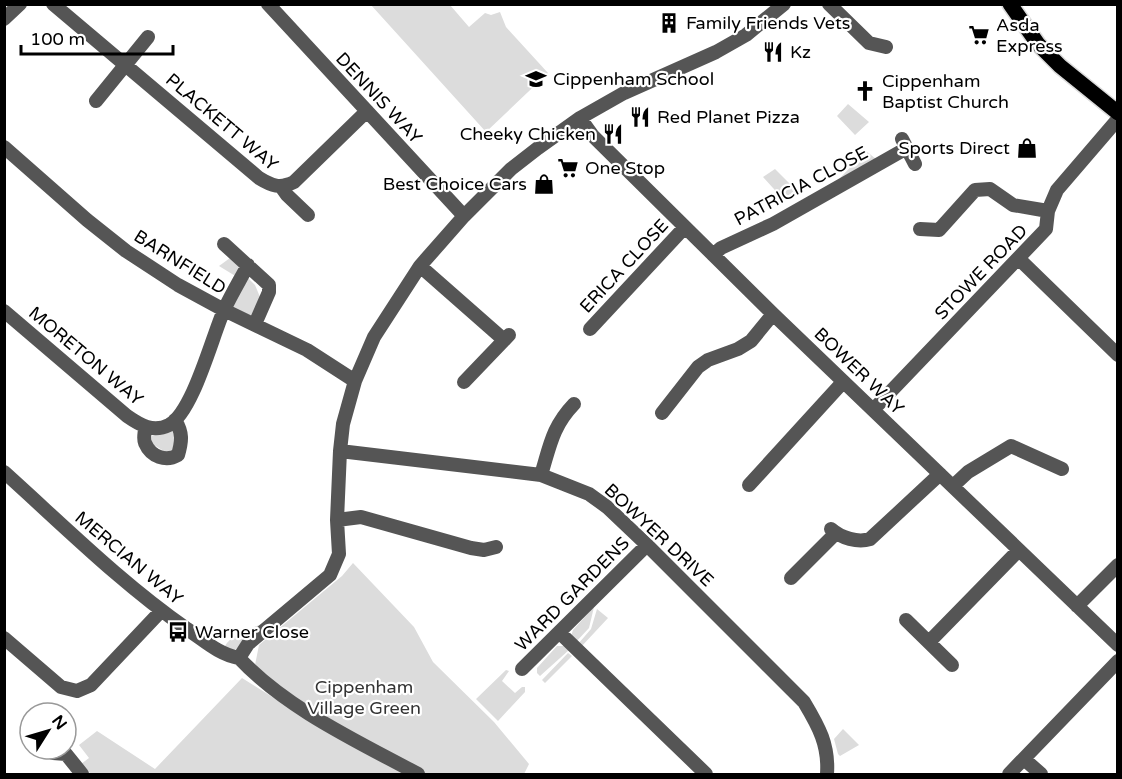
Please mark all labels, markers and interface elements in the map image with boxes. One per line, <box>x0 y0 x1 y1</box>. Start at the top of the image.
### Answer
building icon: Family Friends Vets <box>657 11 681 35</box>
place label: Family Friends Vets <box>686 12 850 34</box>
place label: Asda Express <box>996 14 1063 57</box>
scale bar <box>21 18 172 56</box>
supermarket icon: Asda Express <box>967 23 991 47</box>
text: 100 m <box>30 28 85 50</box>
restaurant icon: Kz <box>761 40 785 64</box>
place label: Kz <box>790 41 811 63</box>
street label: DENNIS WAY <box>331 48 427 149</box>
school or university icon: Cippenham School <box>524 67 548 91</box>
place label: Cippenham School <box>553 68 714 90</box>
street label: PLACKETT WAY <box>161 69 283 176</box>
place label: Cippenham Baptist Church <box>882 70 1009 113</box>
church icon: Cippenham Baptist Church <box>853 79 877 103</box>
restaurant icon: Red Planet Pizza <box>628 105 652 129</box>
place label: Red Planet Pizza <box>657 106 800 128</box>
restaurant icon: Cheeky Chicken <box>601 122 625 146</box>
place label: Cheeky Chicken <box>460 123 596 145</box>
shop icon: Sports Direct <box>1015 136 1039 160</box>
place label: Sports Direct <box>899 137 1010 159</box>
street label: PATRICIA CLOSE <box>730 141 872 231</box>
supermarket icon: One Stop <box>556 156 580 180</box>
place label: One Stop <box>585 157 665 179</box>
shop icon: Best Choice Cars <box>532 172 556 196</box>
place label: Best Choice Cars <box>383 173 527 195</box>
street label: ERICA CLOSE <box>575 215 673 317</box>
street label: STOWE ROAD <box>930 220 1032 324</box>
street label: BARNFIELD <box>130 225 230 299</box>
street label: MORETON WAY <box>24 302 148 411</box>
street label: BOWER WAY <box>810 323 909 420</box>
street label: BOWYER DRIVE <box>600 479 718 591</box>
street label: MERCIAN WAY <box>71 507 188 610</box>
street label: WARD GARDENS <box>510 532 634 656</box>
bus stop icon: Warner Close <box>166 620 190 644</box>
place label: Warner Close <box>195 621 309 643</box>
park label: Cippenham Village Green <box>307 676 421 719</box>
north arrow <box>18 701 78 761</box>
text: N <box>47 711 71 734</box>

